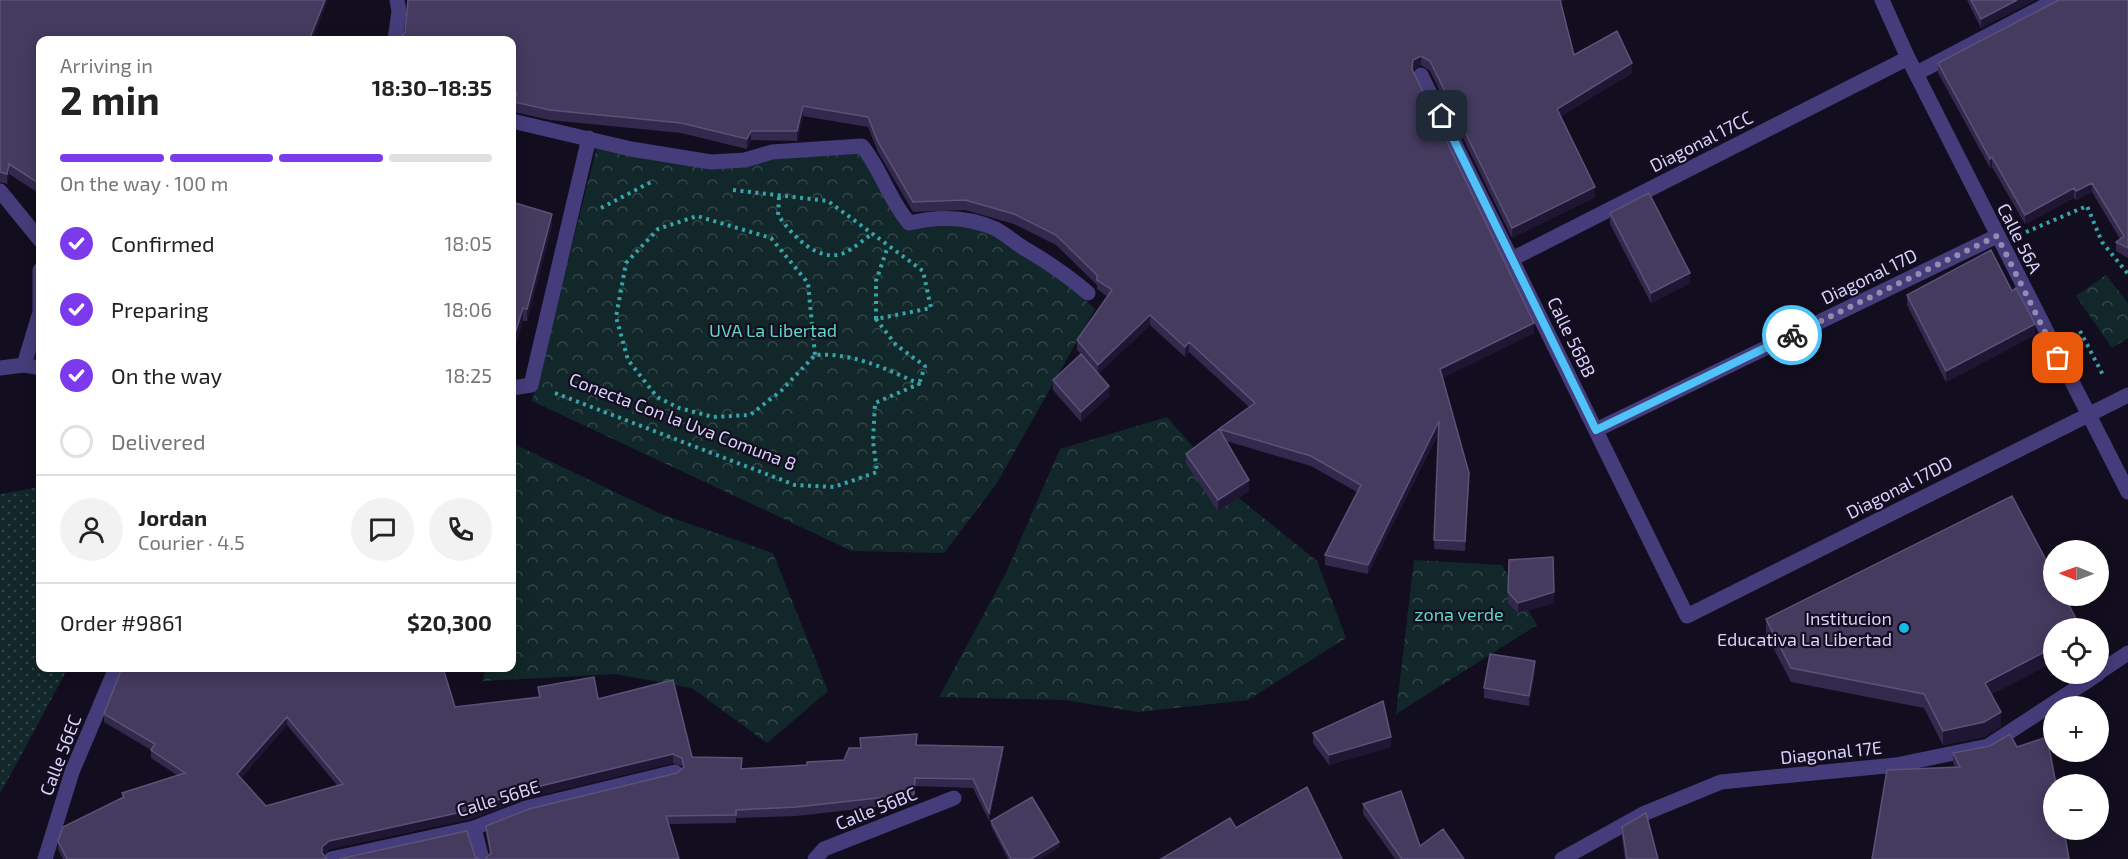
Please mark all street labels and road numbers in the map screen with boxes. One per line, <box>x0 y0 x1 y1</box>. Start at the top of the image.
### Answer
street label: Diagonal 17CC <box>1646 106 1756 176</box>
street label: Calle 56A <box>1993 199 2047 277</box>
street label: Diagonal 17D <box>1817 243 1921 309</box>
street label: Calle 56BB <box>1543 293 1601 381</box>
street label: Conecta Con la Uva Comuna 8 <box>566 367 800 475</box>
street label: Diagonal 17DD <box>1842 451 1956 523</box>
street label: Calle 56EC <box>35 712 85 798</box>
street label: Diagonal 17E <box>1779 736 1883 768</box>
street label: Calle 56BE <box>454 775 542 821</box>
street label: Calle 56BC <box>832 782 920 834</box>

